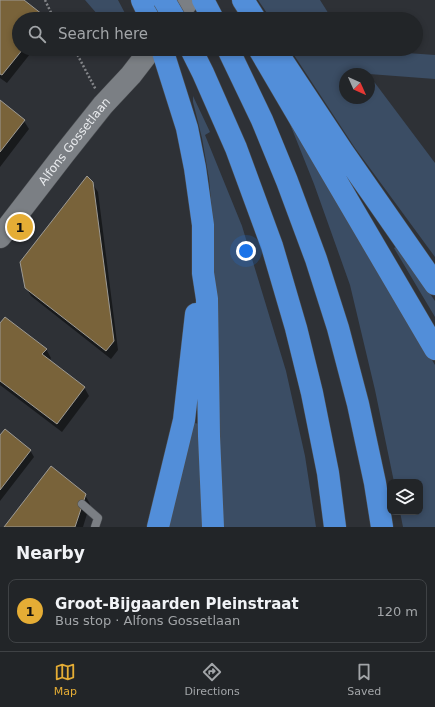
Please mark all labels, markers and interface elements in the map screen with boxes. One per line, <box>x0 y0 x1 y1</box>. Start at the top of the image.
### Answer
search box <box>12 12 423 56</box>
icon: search <box>26 23 48 45</box>
text: Search here <box>58 25 148 43</box>
north arrow <box>339 68 375 104</box>
street label: Alfons Gossetlaan <box>35 95 113 188</box>
pin: 1 <box>7 212 33 242</box>
your location <box>236 241 256 261</box>
map controls <box>387 479 423 515</box>
button: layers <box>387 479 423 515</box>
text: Nearby <box>16 543 85 563</box>
text: Groot-Bijgaarden Pleinstraat <box>55 595 299 613</box>
text: 1 <box>25 604 35 619</box>
text: 120 m <box>376 604 418 619</box>
text: Bus stop · Alfons Gossetlaan <box>55 613 240 628</box>
tab: Map <box>54 661 77 698</box>
tab: Directions <box>184 661 240 698</box>
tab: Saved <box>347 661 381 698</box>

